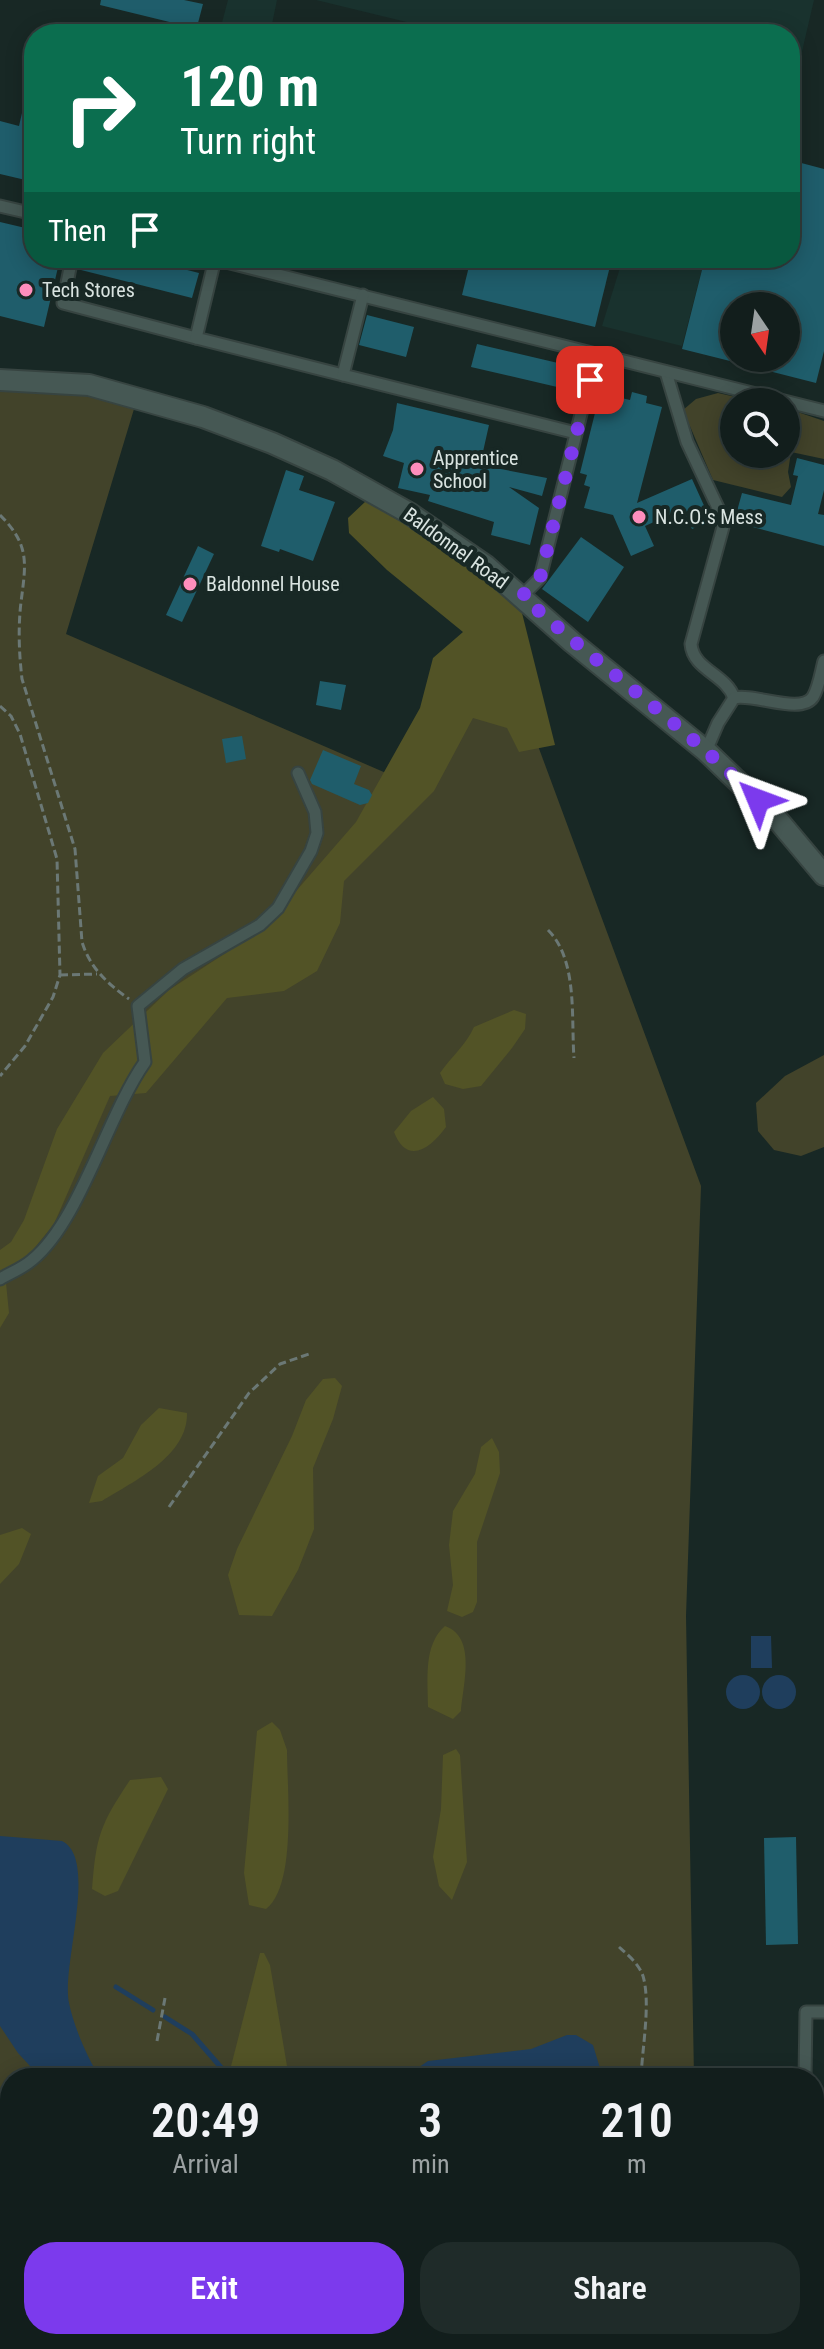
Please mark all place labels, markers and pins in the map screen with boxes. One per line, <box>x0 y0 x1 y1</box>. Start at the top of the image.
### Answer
place label: Tech Stores <box>42 278 135 302</box>
marker: Tech Stores <box>17 281 35 299</box>
pin <box>556 346 624 414</box>
place label: Apprentice School <box>433 446 518 493</box>
marker: Apprentice School <box>408 460 426 478</box>
place label: N.C.O.'s Mess <box>655 505 763 529</box>
marker: N.C.O.'s Mess <box>630 508 648 526</box>
place label: Baldonnel House <box>206 572 340 596</box>
marker: Baldonnel House <box>181 575 199 593</box>

